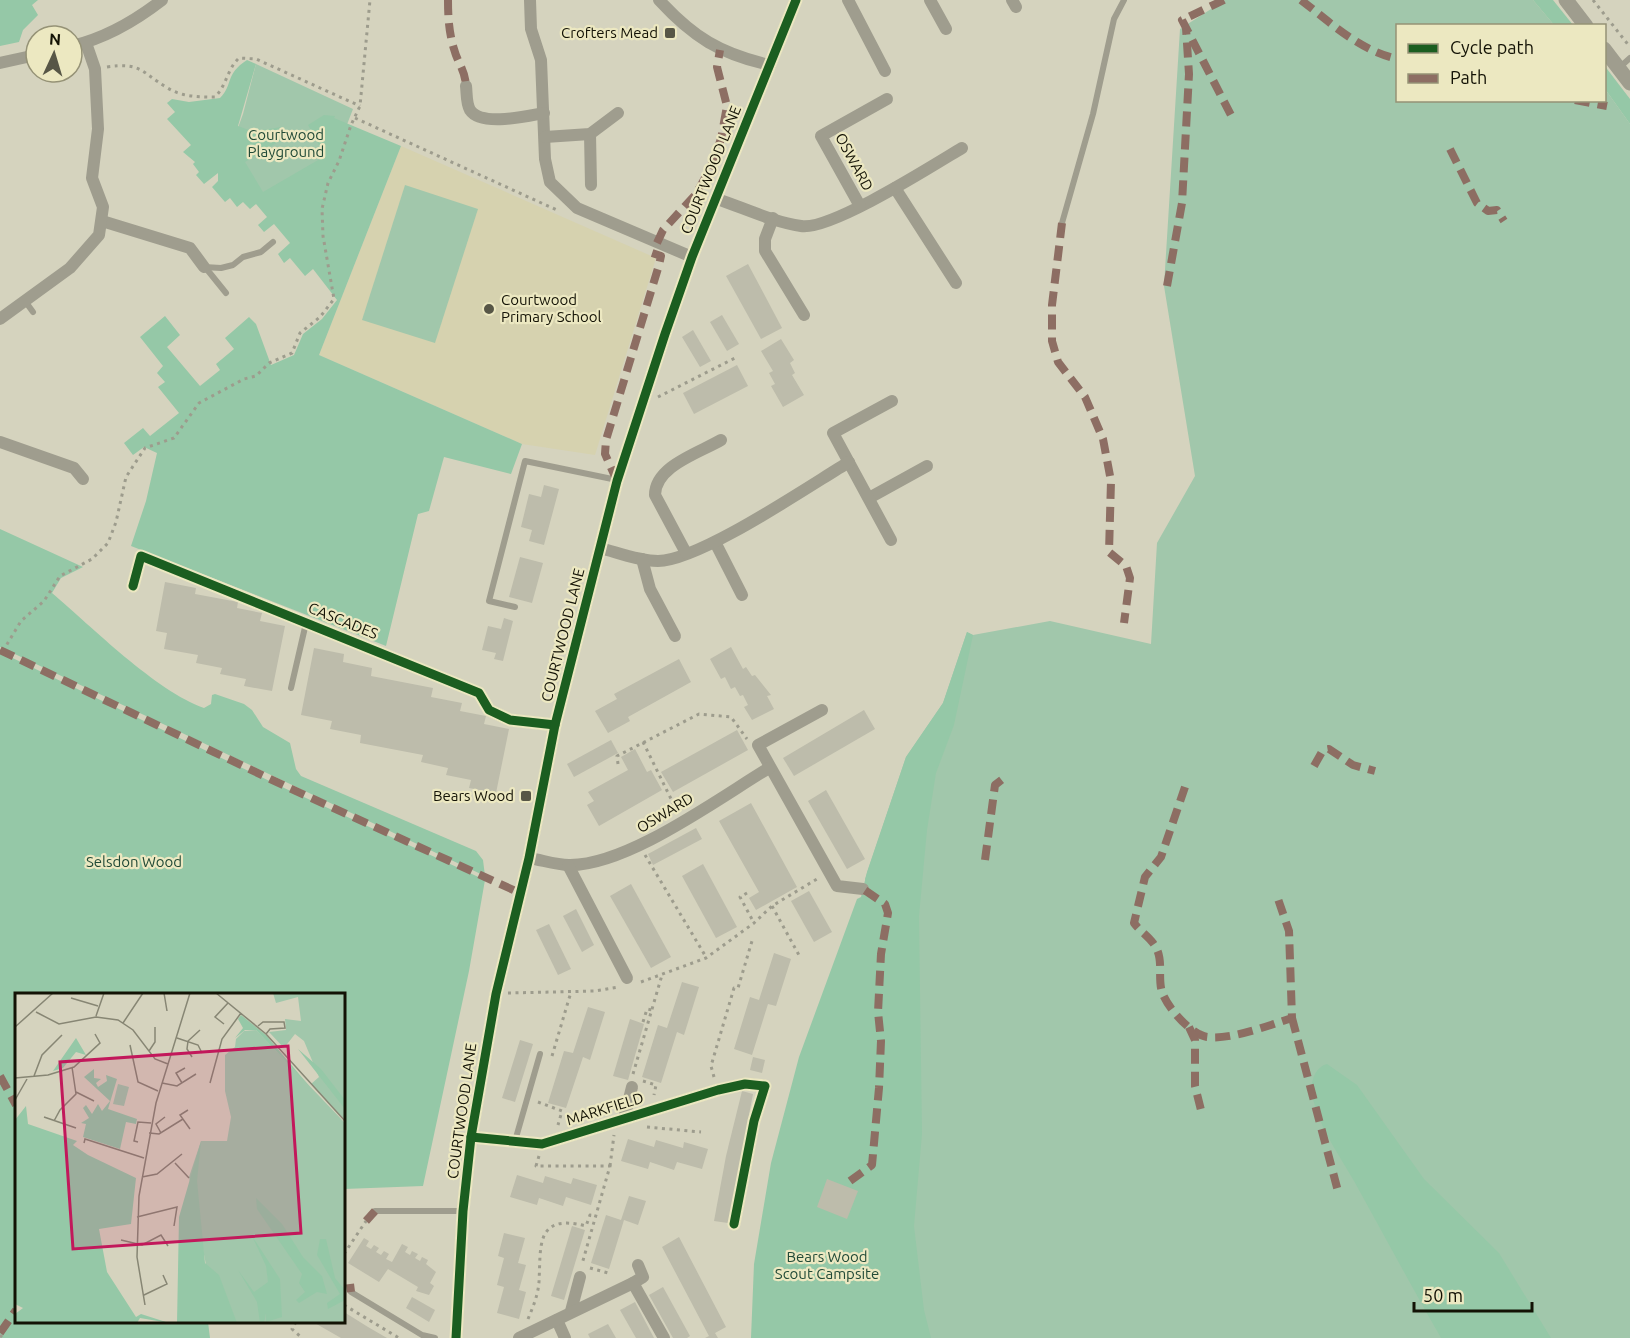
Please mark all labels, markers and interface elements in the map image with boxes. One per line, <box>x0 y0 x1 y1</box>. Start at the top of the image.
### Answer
north arrow <box>24 24 84 84</box>
place label: Crofters Mead <box>561 24 658 41</box>
legend <box>1396 24 1606 102</box>
marker: Crofters Mead <box>663 26 677 40</box>
text: N <box>48 30 62 48</box>
text: Cycle path <box>1450 37 1534 57</box>
text: Path <box>1450 67 1487 87</box>
street label: COURTWOOD LANE <box>677 103 744 236</box>
park label: Courtwood Playground <box>248 126 324 160</box>
street label: OSWARD <box>832 130 877 194</box>
place label: Courtwood Primary School <box>501 291 602 325</box>
marker: Courtwood Primary School <box>482 302 496 316</box>
street label: COURTWOOD LANE <box>538 566 587 703</box>
street label: CASCADES <box>306 599 381 642</box>
place label: Bears Wood <box>433 787 514 804</box>
marker: Bears Wood <box>519 789 533 803</box>
street label: OSWARD <box>633 789 696 836</box>
park label: Selsdon Wood <box>86 853 182 870</box>
inset map <box>15 993 345 1323</box>
street label: COURTWOOD LANE <box>444 1042 479 1180</box>
street label: MARKFIELD <box>564 1089 645 1128</box>
park label: Bears Wood Scout Campsite <box>775 1248 879 1282</box>
scale bar <box>1414 1275 1532 1313</box>
text: 50 m <box>1423 1285 1463 1305</box>

